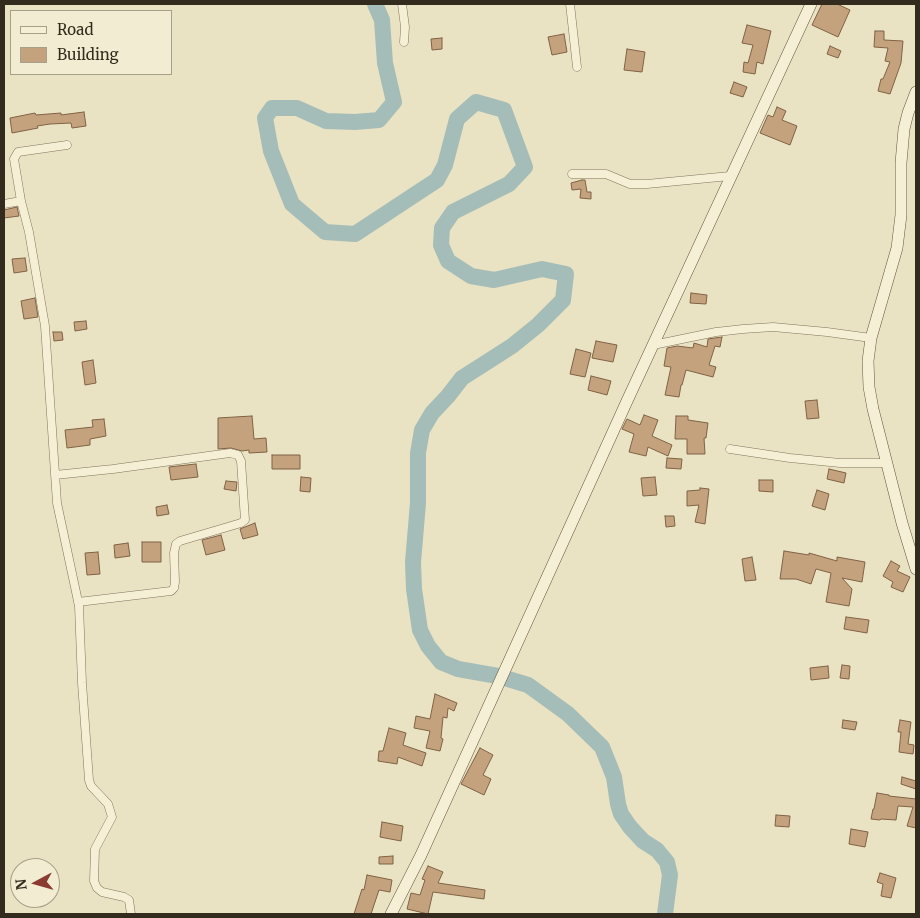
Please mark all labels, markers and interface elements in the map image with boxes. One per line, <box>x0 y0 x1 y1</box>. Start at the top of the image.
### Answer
legend <box>10 10 172 75</box>
text: Road <box>57 20 93 39</box>
text: Building <box>57 45 119 64</box>
north arrow <box>10 858 60 908</box>
text: N <box>12 878 31 891</box>

